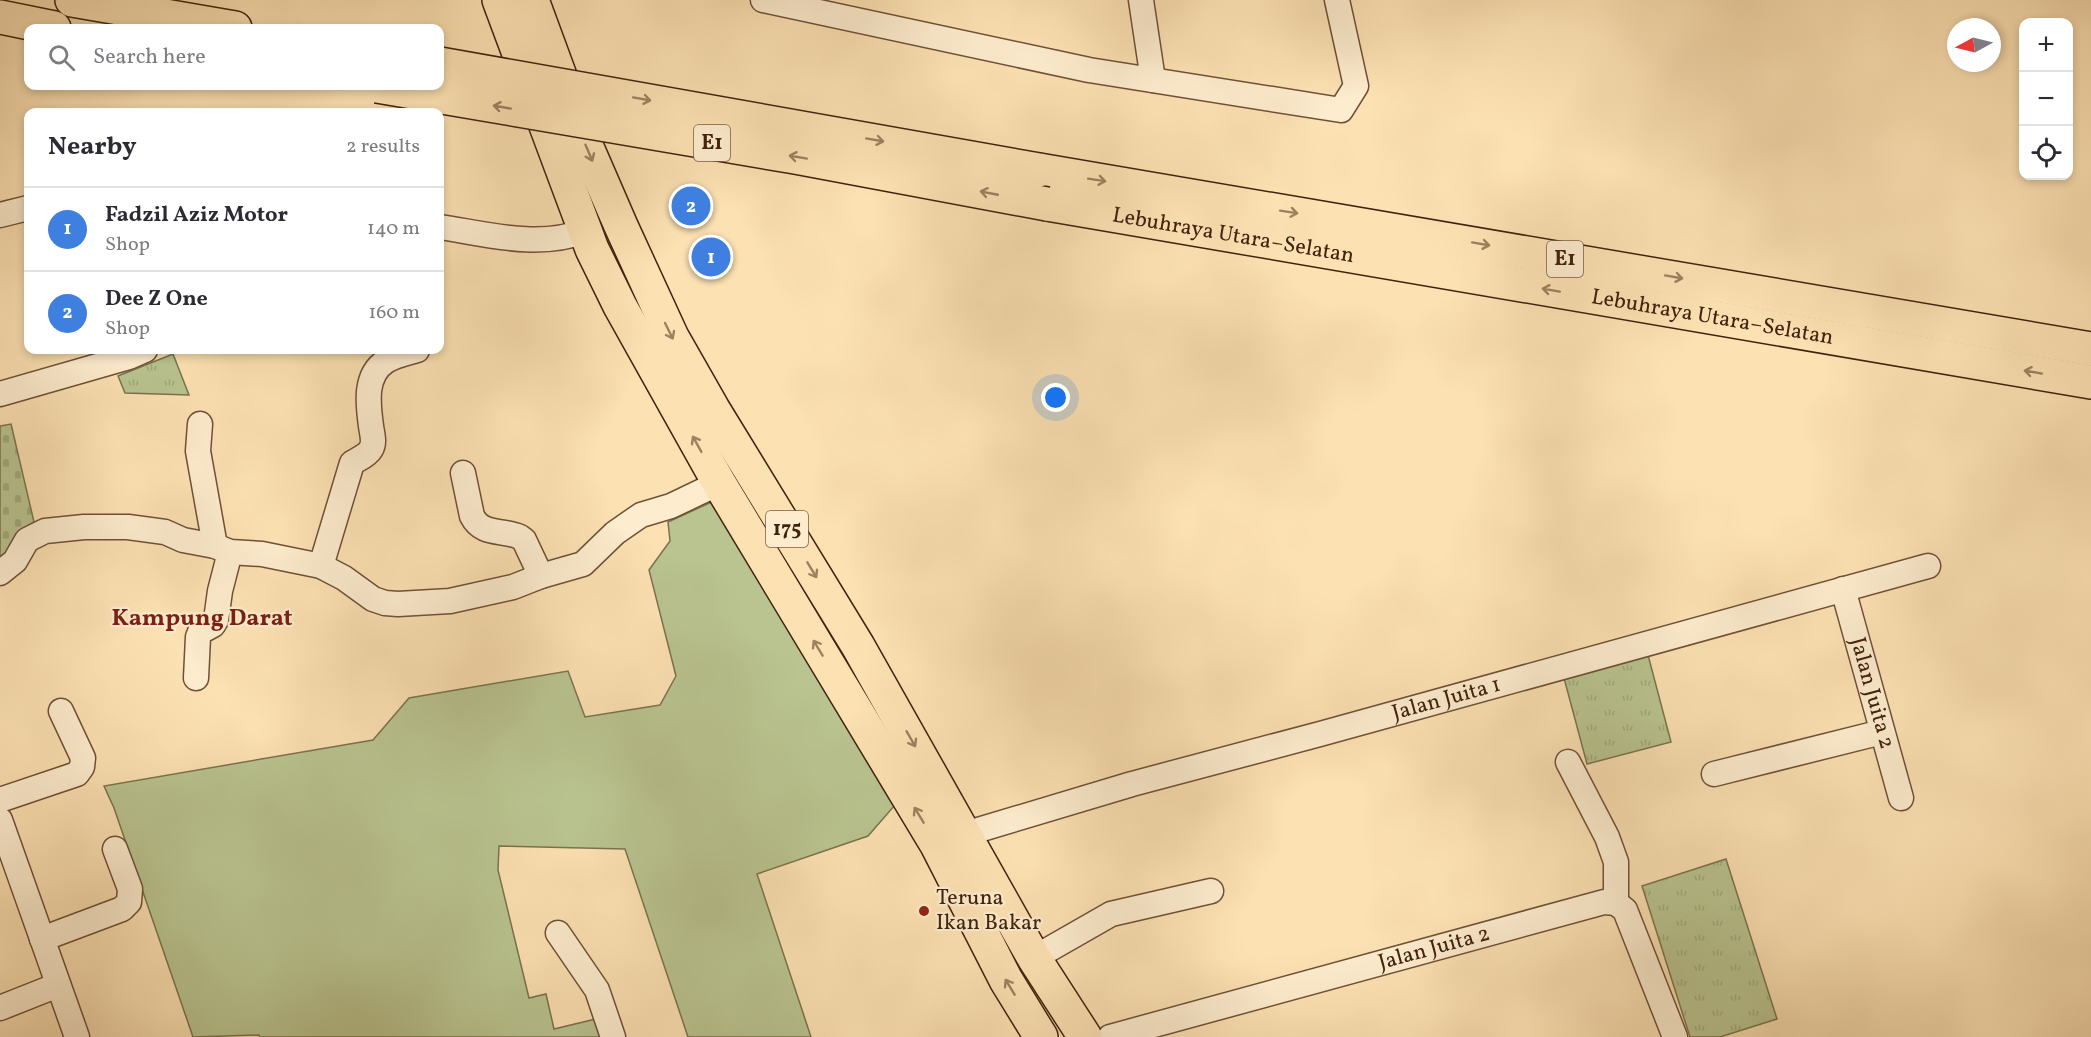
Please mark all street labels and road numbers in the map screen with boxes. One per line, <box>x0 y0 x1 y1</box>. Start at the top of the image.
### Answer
road number: E1 <box>694 125 730 161</box>
street label: Lebuhraya Utara–Selatan <box>1110 200 1357 272</box>
road number: E1 <box>1547 241 1583 277</box>
street label: Lebuhraya Utara–Selatan <box>1589 282 1836 353</box>
road number: 175 <box>766 511 808 547</box>
street label: Jalan Juita 2 <box>1842 634 1902 752</box>
street label: Jalan Juita 1 <box>1389 669 1504 729</box>
street label: Jalan Juita 2 <box>1375 918 1493 978</box>

